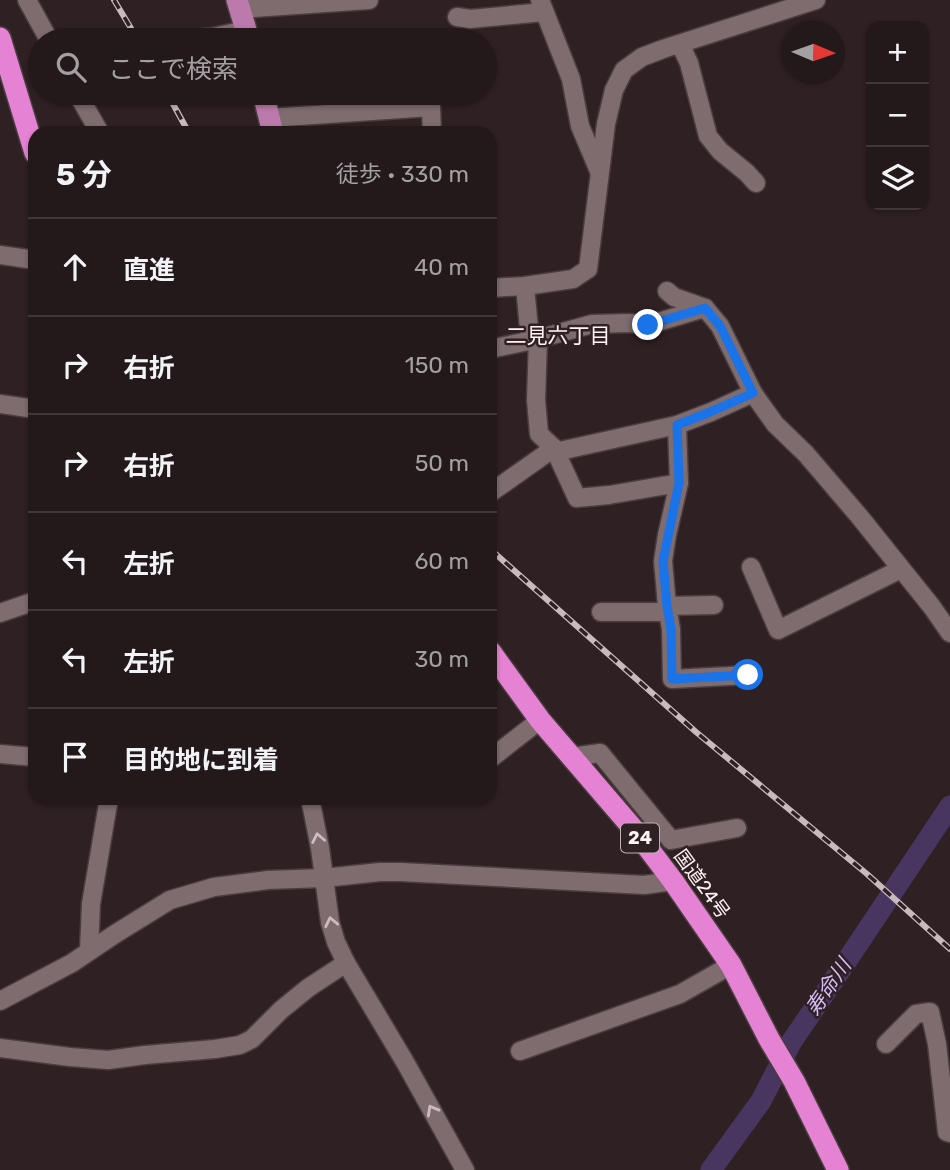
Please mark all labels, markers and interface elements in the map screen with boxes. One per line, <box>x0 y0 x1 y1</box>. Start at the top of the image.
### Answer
north arrow <box>782 21 845 84</box>
map controls <box>866 21 929 210</box>
button: + <box>866 21 929 84</box>
search box <box>28 28 497 105</box>
icon: search <box>52 48 90 86</box>
text: ここで検索 <box>108 54 238 85</box>
button: − <box>866 84 929 147</box>
button: layers <box>866 147 929 210</box>
text: 5 分 <box>56 157 112 193</box>
text: 徒歩 · 330 m <box>336 160 469 188</box>
icon: ahead <box>56 248 94 286</box>
text: 40 m <box>414 253 469 281</box>
text: 直進 <box>123 255 175 286</box>
route end <box>632 309 663 340</box>
district label: 二見六丁目 <box>506 323 611 348</box>
icon: right <box>56 346 94 384</box>
text: 150 m <box>405 351 469 379</box>
text: 右折 <box>123 353 175 384</box>
icon: right <box>56 444 94 482</box>
text: 50 m <box>415 449 469 477</box>
text: 右折 <box>123 451 175 482</box>
icon: left <box>56 542 94 580</box>
text: 60 m <box>414 547 469 575</box>
text: 左折 <box>123 549 175 580</box>
icon: left <box>56 640 94 678</box>
text: 30 m <box>414 645 469 673</box>
text: 左折 <box>123 647 175 678</box>
route start <box>732 659 763 690</box>
icon: arrive <box>56 738 94 776</box>
text: 目的地に到着 <box>123 745 279 776</box>
road number: 24 <box>621 824 659 852</box>
one-way arrow <box>311 832 326 844</box>
street label: 国道24号 <box>669 845 735 923</box>
one-way arrow <box>324 916 339 928</box>
water label: 寿命川 <box>800 952 857 1020</box>
one-way arrow <box>426 1105 440 1118</box>

